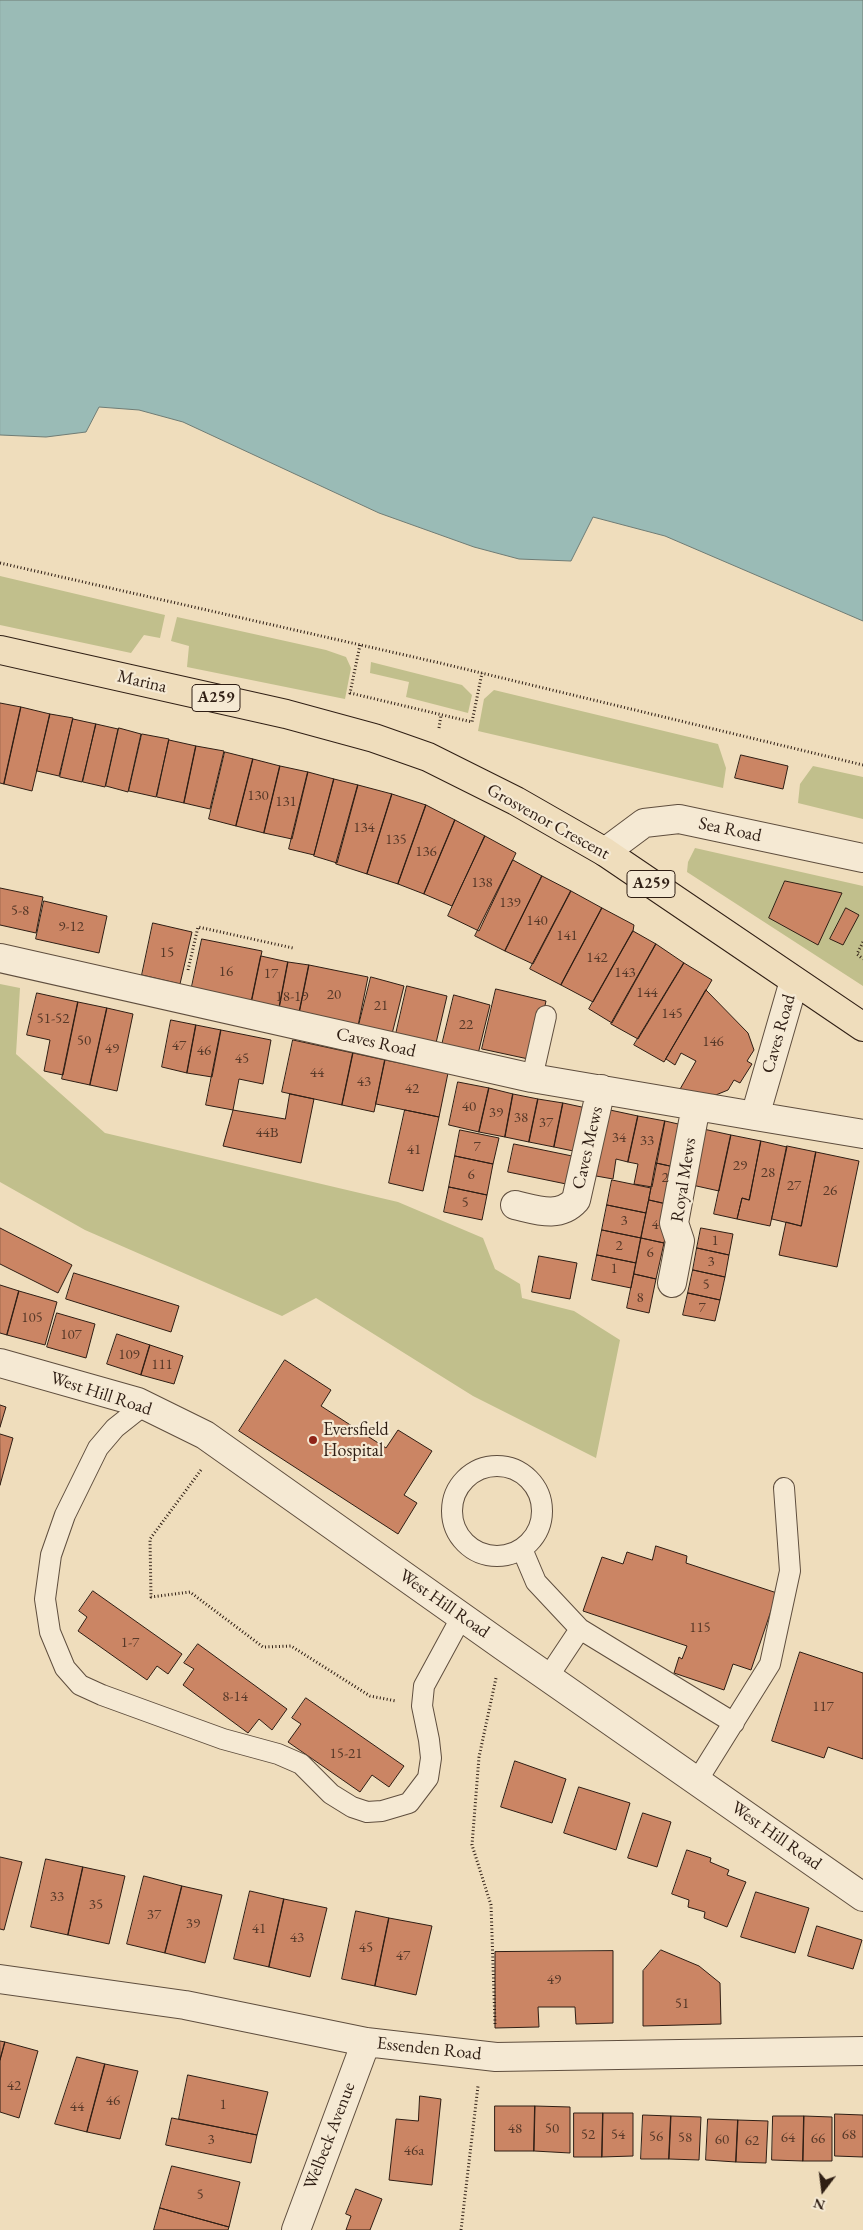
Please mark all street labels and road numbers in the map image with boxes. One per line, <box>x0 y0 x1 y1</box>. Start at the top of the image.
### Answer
street label: Marina <box>115 666 169 698</box>
road number: A259 <box>192 684 240 711</box>
street label: Grosvenor Crescent <box>483 779 613 865</box>
street label: Sea Road <box>697 813 763 847</box>
road number: A259 <box>627 871 675 898</box>
street label: Caves Road <box>757 992 801 1076</box>
street label: Caves Road <box>334 1023 418 1063</box>
street label: Caves Mews <box>568 1104 608 1192</box>
street label: Royal Mews <box>667 1136 701 1224</box>
street label: West Hill Road <box>47 1367 155 1421</box>
street label: West Hill Road <box>395 1565 493 1643</box>
street label: West Hill Road <box>727 1797 825 1875</box>
street label: Essenden Road <box>376 2033 482 2065</box>
street label: Welbeck Avenue <box>300 2079 360 2193</box>

